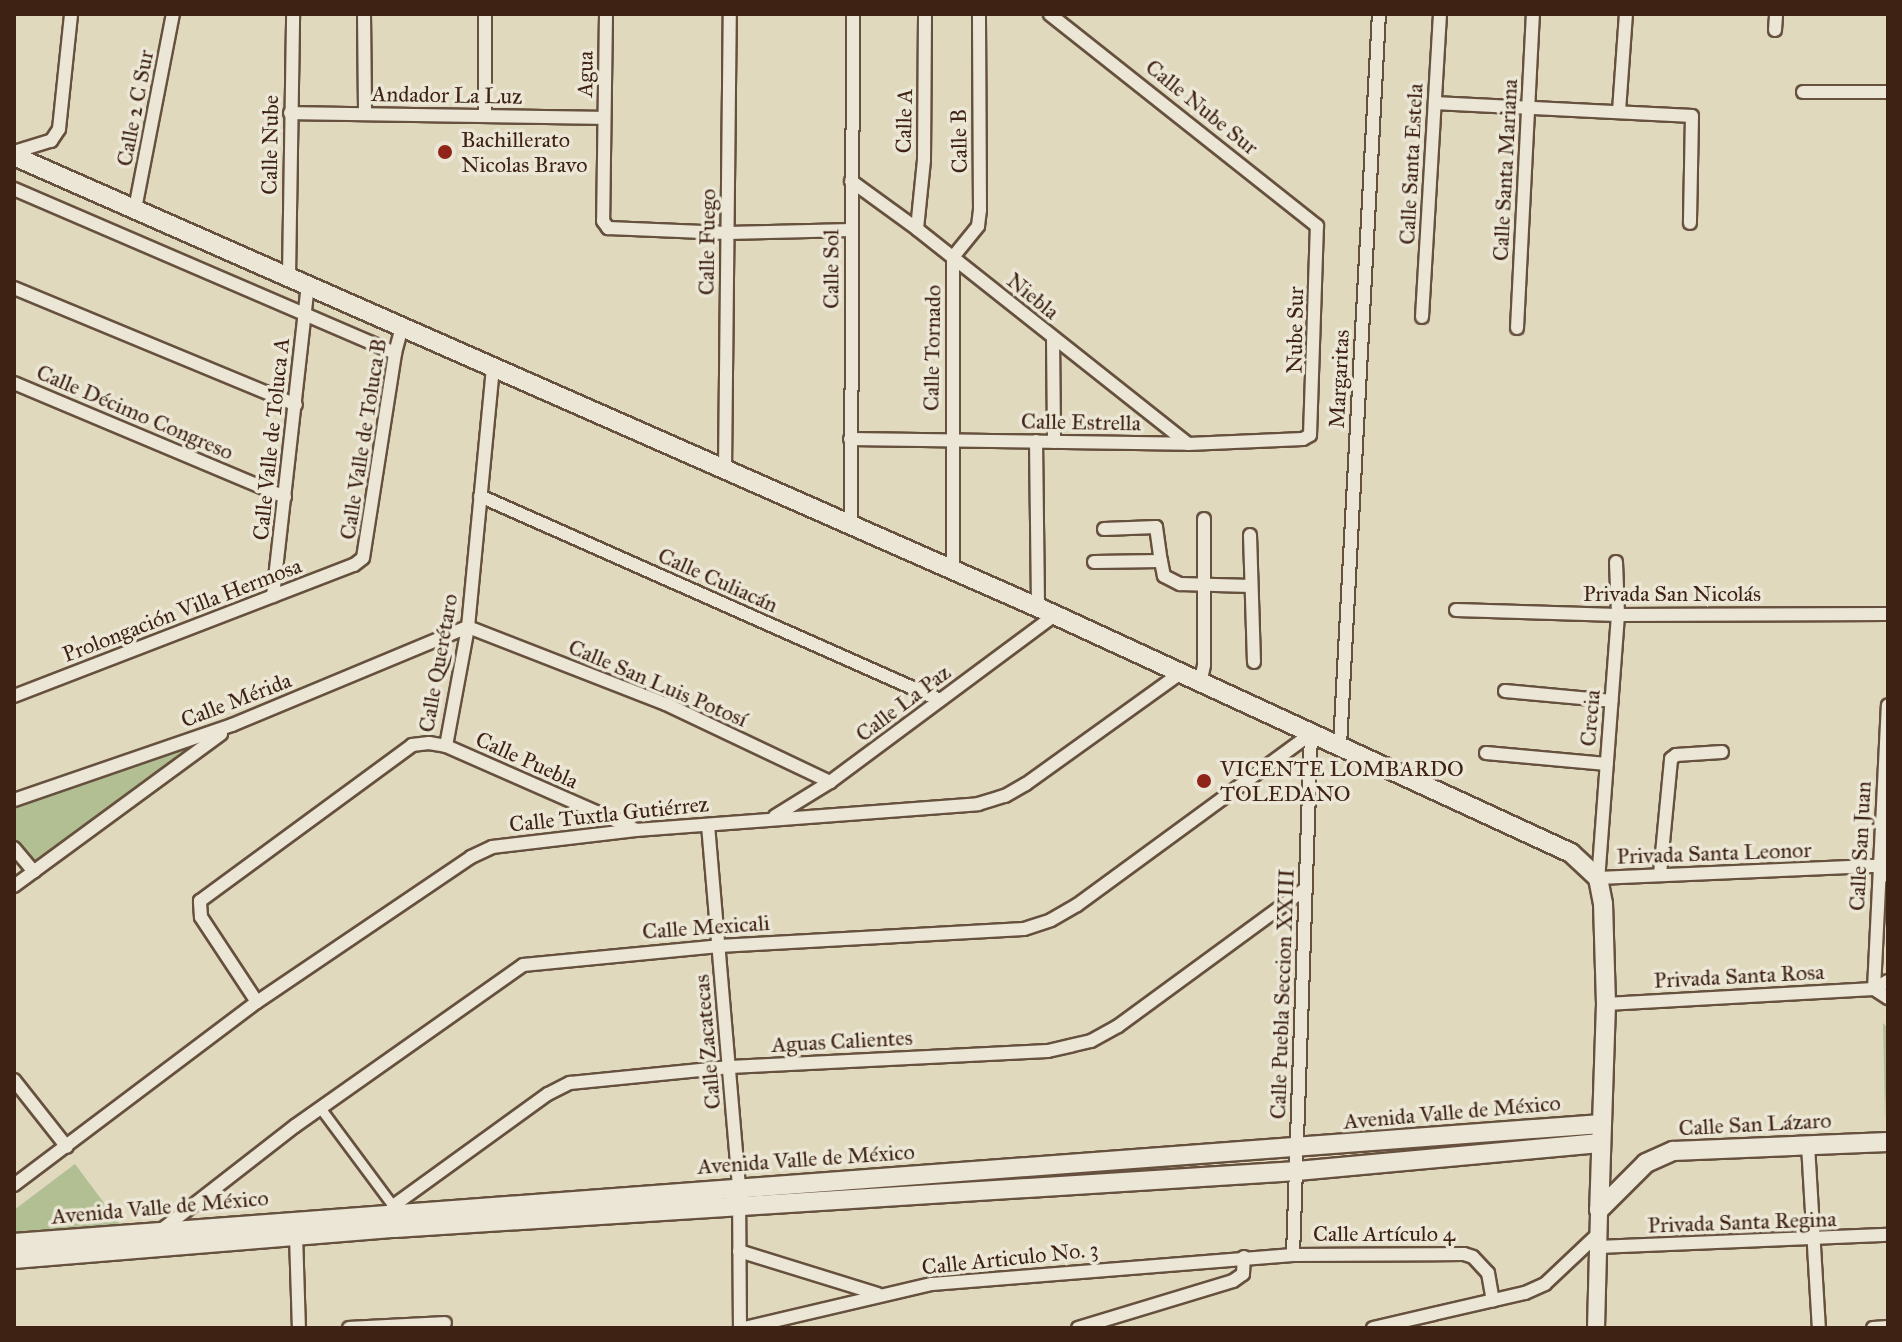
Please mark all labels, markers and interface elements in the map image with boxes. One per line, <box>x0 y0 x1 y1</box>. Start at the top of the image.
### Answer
street label: Calle 2 C Sur <box>111 48 159 168</box>
street label: Agua <box>571 51 599 97</box>
street label: Calle Nube Sur <box>1140 54 1264 160</box>
street label: Calle Santa Mariana <box>1487 78 1523 262</box>
street label: Andador La Luz <box>371 80 523 110</box>
street label: Calle Santa Estela <box>1394 83 1428 245</box>
street label: Calle A <box>890 88 918 154</box>
street label: Calle Nube <box>256 95 284 195</box>
street label: Calle B <box>945 108 973 174</box>
place label: Bachillerato Nicolas Bravo <box>461 126 587 178</box>
marker: Bachillerato Nicolas Bravo <box>436 143 454 161</box>
street label: Calle Fuego <box>693 188 721 296</box>
street label: Calle Sol <box>818 229 844 309</box>
street label: Niebla <box>1002 267 1064 325</box>
street label: Calle Tornado <box>918 285 946 411</box>
street label: Nube Sur <box>1281 286 1309 374</box>
street label: Margaritas <box>1323 329 1355 429</box>
street label: Calle Valle de Toluca A <box>247 336 295 542</box>
street label: Calle Valle de Toluca B <box>334 336 392 542</box>
street label: Calle Décimo Congreso <box>33 359 237 465</box>
street label: Calle Estrella <box>1021 408 1141 436</box>
street label: Calle Culiacán <box>654 542 782 618</box>
street label: Prolongación Villa Hermosa <box>59 552 305 668</box>
street label: Privada San Nicolás <box>1583 581 1761 607</box>
street label: Calle Querétaro <box>413 592 463 734</box>
street label: Calle San Luis Potosí <box>565 633 751 733</box>
street label: Calle La Paz <box>850 659 956 747</box>
street label: Calle Mérida <box>177 667 295 733</box>
street label: Crecia <box>1574 689 1606 747</box>
street label: Calle Puebla <box>472 726 582 794</box>
place label: VICENTE LOMBARDO TOLEDANO <box>1220 755 1464 806</box>
marker: VICENTE LOMBARDO TOLEDANO <box>1195 772 1213 790</box>
street label: Calle San Juan <box>1843 780 1877 912</box>
street label: Calle Tuxtla Gutiérrez <box>508 790 710 838</box>
street label: Privada Santa Leonor <box>1616 836 1812 870</box>
street label: Calle Puebla Seccion XXIII <box>1264 868 1300 1120</box>
street label: Calle Mexicali <box>641 909 771 945</box>
street label: Privada Santa Rosa <box>1653 958 1825 994</box>
street label: Calle Zacatecas <box>688 974 726 1110</box>
street label: Aguas Calientes <box>771 1024 913 1058</box>
street label: Avenida Valle de México <box>1342 1089 1562 1135</box>
street label: Calle San Lázaro <box>1678 1107 1832 1141</box>
street label: Avenida Valle de México <box>696 1138 916 1180</box>
street label: Avenida Valle de México <box>50 1184 270 1230</box>
street label: Privada Santa Regina <box>1647 1206 1837 1238</box>
street label: Calle Artículo 4 <box>1313 1221 1455 1247</box>
street label: Calle Articulo No. 3 <box>920 1236 1100 1280</box>

